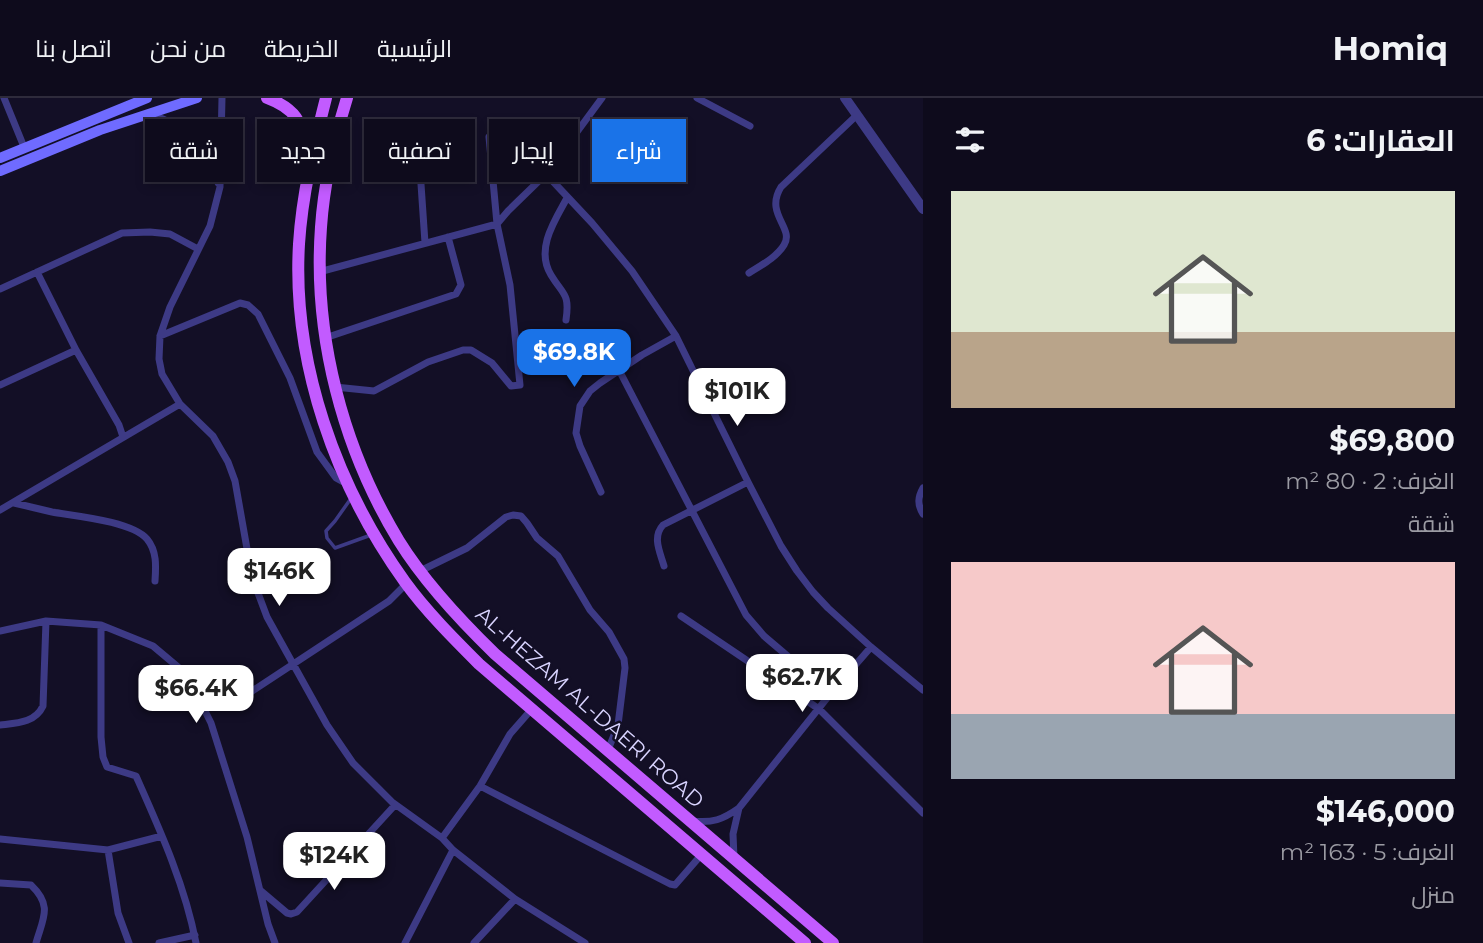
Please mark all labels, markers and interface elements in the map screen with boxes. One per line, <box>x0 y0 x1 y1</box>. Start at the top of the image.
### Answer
text: Homiq <box>1332 28 1448 68</box>
text: اتصل بنا <box>35 34 112 63</box>
text: من نحن <box>150 34 226 63</box>
text: الخريطة <box>264 34 339 63</box>
text: الرئيسية <box>377 34 452 63</box>
chip: شقة <box>145 119 243 182</box>
chip: جديد <box>257 119 350 182</box>
chip: تصفية <box>364 119 475 182</box>
chip: إيجار <box>489 119 578 182</box>
chip: شراء <box>592 119 686 182</box>
icon: filters <box>951 121 989 159</box>
text: العقارات: 6 <box>1306 122 1455 159</box>
icon: home <box>1140 236 1266 362</box>
pin: $69.8K <box>517 330 631 389</box>
text: $69.8K <box>533 338 615 366</box>
pin: $101K <box>688 368 786 428</box>
text: $101K <box>704 377 770 405</box>
text: $69,800 <box>1329 422 1455 459</box>
text: الغرف: 2 · 80 m² <box>1285 467 1455 495</box>
text: شقة <box>1408 510 1455 538</box>
pin: $146K <box>230 548 328 608</box>
text: $146K <box>244 557 314 585</box>
street label: AL-HEZAM AL-DAERI ROAD <box>471 601 709 813</box>
icon: home <box>1140 607 1266 733</box>
pin: $62.7K <box>745 654 859 714</box>
text: $62.7K <box>762 663 842 691</box>
pin: $66.4K <box>139 666 253 725</box>
text: $66.4K <box>154 674 238 702</box>
text: $146,000 <box>1316 793 1455 830</box>
pin: $124K <box>285 832 383 892</box>
text: الغرف: 5 · 163 m² <box>1280 838 1455 866</box>
text: $124K <box>299 841 369 869</box>
text: منزل <box>1411 881 1455 909</box>

